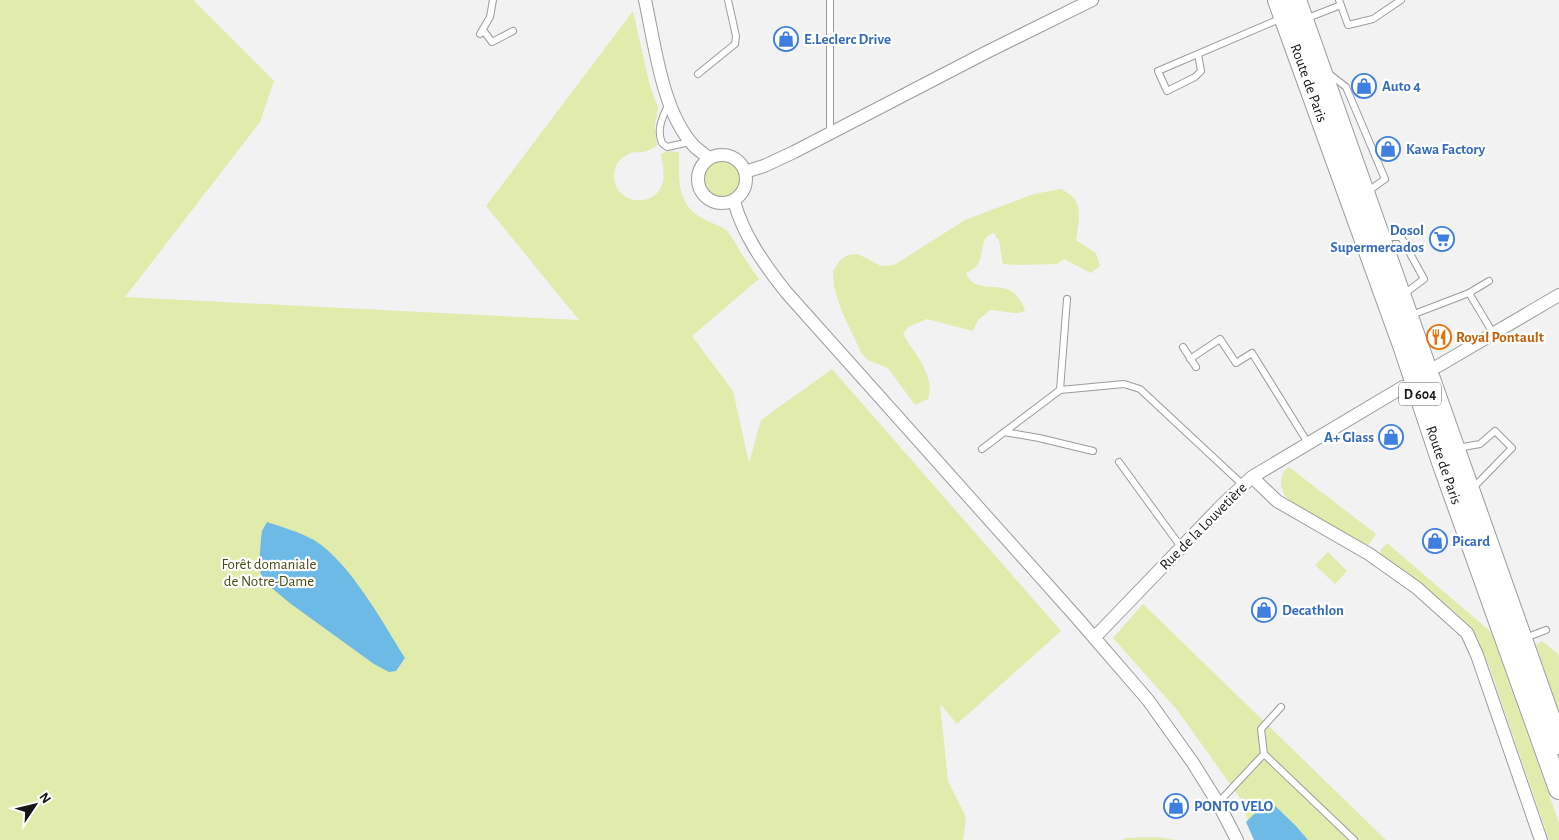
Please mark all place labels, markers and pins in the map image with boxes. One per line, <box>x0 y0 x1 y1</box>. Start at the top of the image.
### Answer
shop icon: E.Leclerc Drive <box>773 26 799 52</box>
place label: E.Leclerc Drive <box>804 32 891 47</box>
shop icon: Auto 4 <box>1351 73 1377 99</box>
place label: Auto 4 <box>1382 79 1421 94</box>
shop icon: Kawa Factory <box>1375 136 1401 162</box>
place label: Kawa Factory <box>1406 142 1486 157</box>
place label: Dosol Supermercados <box>1330 223 1424 255</box>
supermarket icon: Dosol Supermercados <box>1429 226 1455 252</box>
restaurant icon: Royal Pontault <box>1426 324 1452 350</box>
place label: Royal Pontault <box>1456 330 1544 345</box>
shop icon: A+ Glass <box>1378 424 1404 450</box>
place label: A+ Glass <box>1324 430 1374 445</box>
shop icon: Picard <box>1422 528 1448 554</box>
place label: Picard <box>1452 534 1490 549</box>
shop icon: Decathlon <box>1251 597 1277 623</box>
place label: Decathlon <box>1282 603 1344 618</box>
shop icon: PONTO VELO <box>1163 793 1189 819</box>
place label: PONTO VELO <box>1194 799 1274 814</box>

